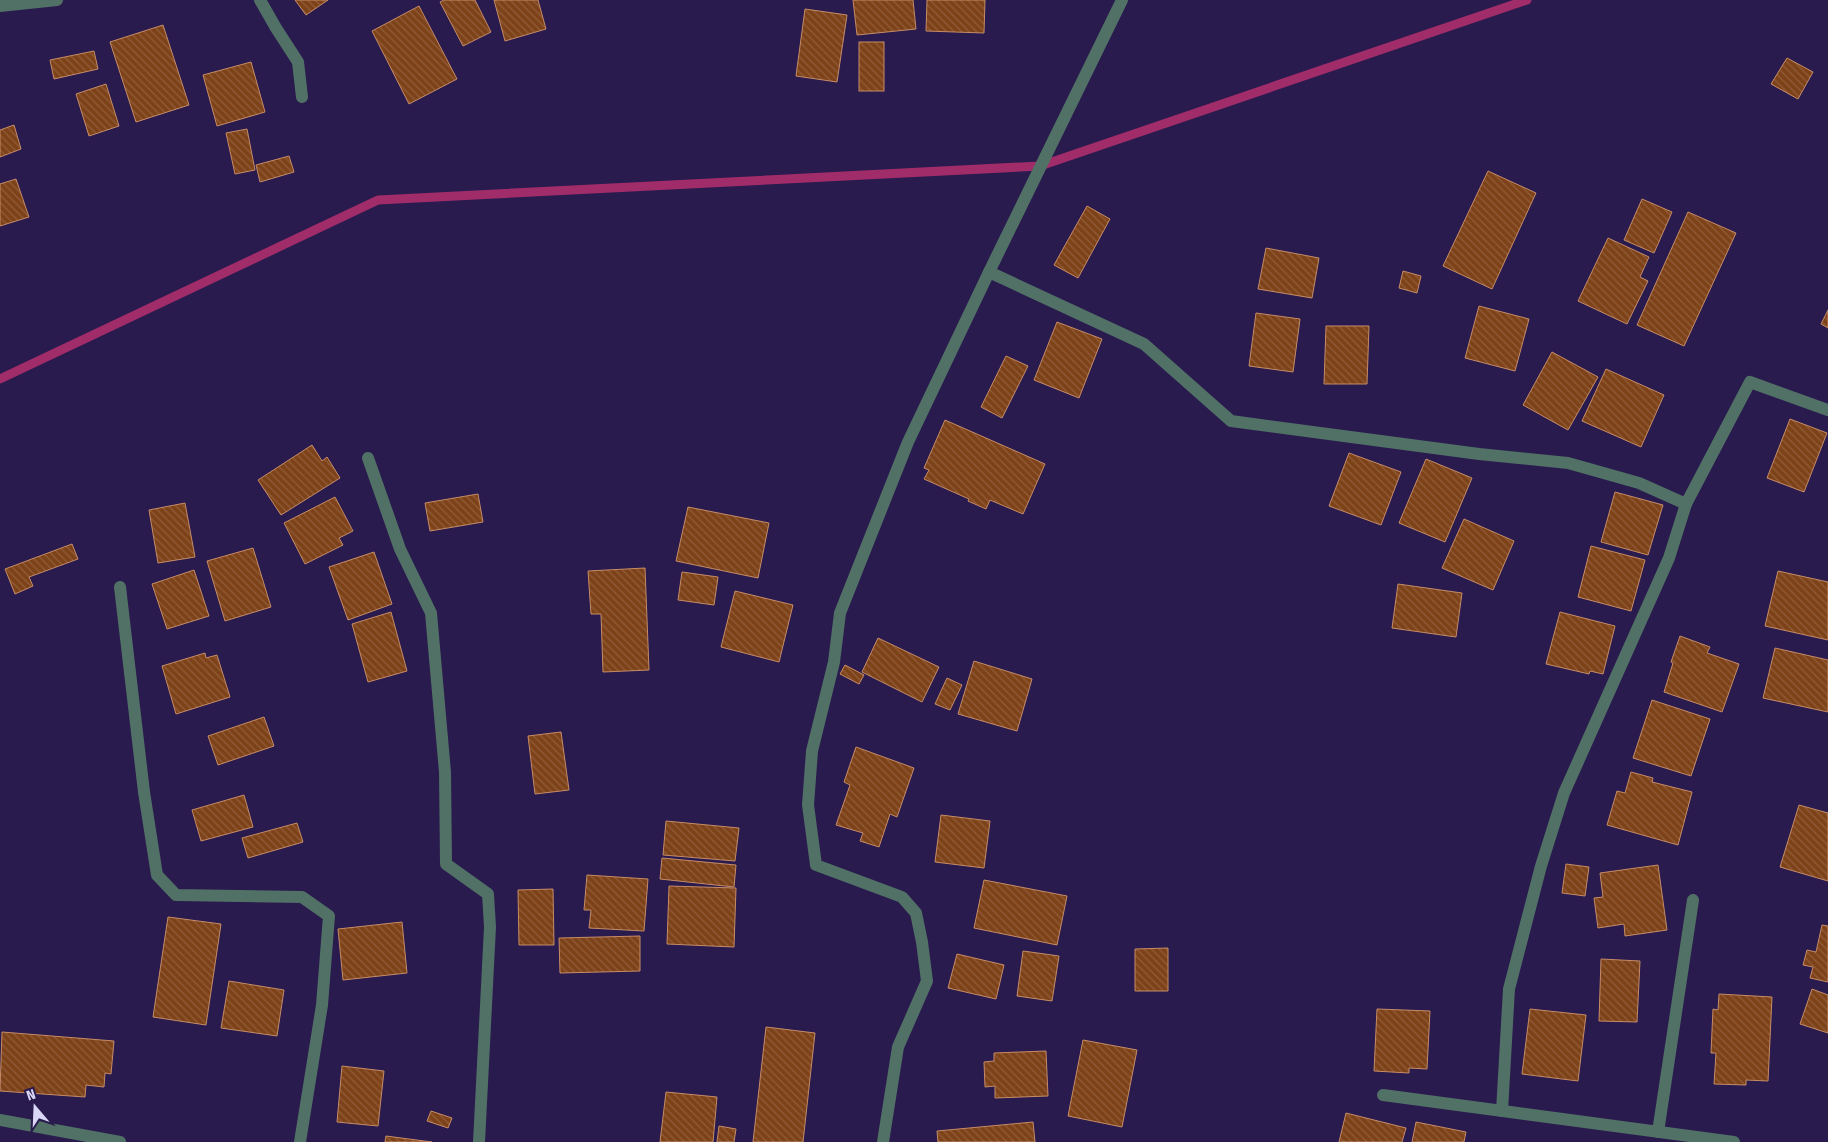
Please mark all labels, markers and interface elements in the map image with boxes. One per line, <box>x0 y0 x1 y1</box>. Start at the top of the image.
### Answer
north arrow <box>10 1082 60 1132</box>
text: N <box>24 1086 38 1105</box>

